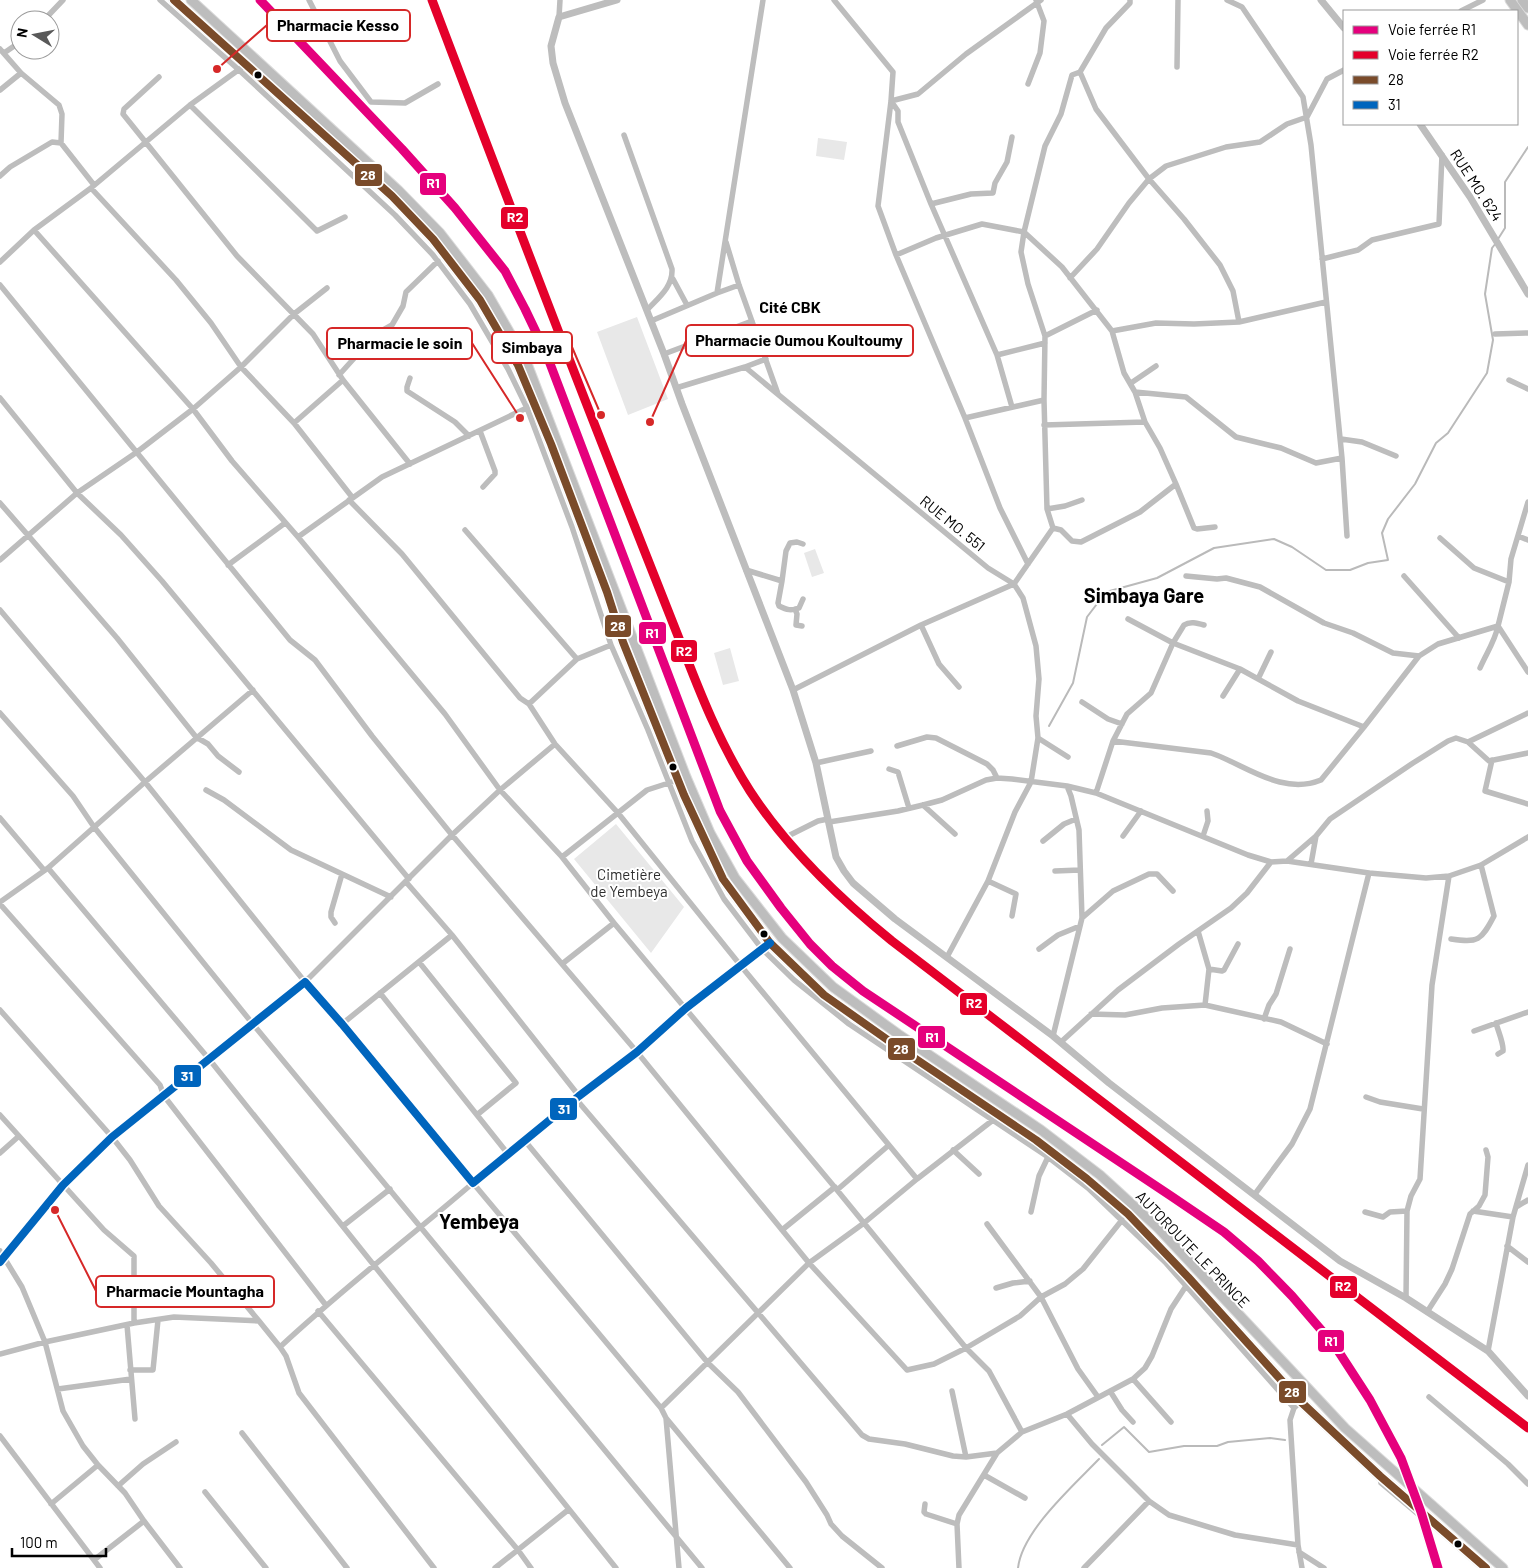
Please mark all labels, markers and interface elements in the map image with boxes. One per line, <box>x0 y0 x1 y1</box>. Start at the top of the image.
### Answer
north arrow <box>10 10 60 60</box>
callout: Pharmacie Kesso <box>267 10 410 41</box>
legend <box>1343 10 1518 125</box>
text: Pharmacie Kesso <box>277 15 399 34</box>
text: Voie ferrée R1 <box>1388 20 1476 38</box>
text: N <box>13 27 31 39</box>
text: Voie ferrée R2 <box>1388 45 1479 63</box>
unlabelled marker <box>253 70 263 80</box>
text: 28 <box>1388 70 1404 88</box>
text: 31 <box>1388 95 1401 113</box>
street label: RUE MO. 624 <box>1447 146 1507 224</box>
line badge: 28 <box>354 163 383 187</box>
text: 28 <box>360 166 376 183</box>
line badge: R1 <box>419 172 447 196</box>
text: R1 <box>426 174 440 191</box>
line badge: R2 <box>500 206 529 230</box>
text: R2 <box>507 208 523 225</box>
district label: Cité CBK <box>759 297 821 316</box>
callout: Pharmacie Oumou Koultoumy <box>686 325 913 356</box>
callout: Pharmacie le soin <box>327 328 472 359</box>
text: Pharmacie Oumou Koultoumy <box>695 330 903 349</box>
callout: Simbaya <box>492 332 572 363</box>
text: Pharmacie le soin <box>338 333 462 352</box>
text: Simbaya <box>502 337 562 356</box>
street label: RUE MO. 551 <box>917 491 989 555</box>
district label: Simbaya Gare <box>1084 583 1204 607</box>
line badge: 28 <box>604 614 632 638</box>
text: 28 <box>610 617 626 634</box>
line badge: R1 <box>638 621 667 645</box>
text: R1 <box>645 624 659 641</box>
line badge: R2 <box>670 639 698 663</box>
text: R2 <box>676 642 692 659</box>
unlabelled marker <box>668 762 678 772</box>
park label: Cimetière de Yembeya <box>590 865 668 900</box>
unlabelled marker <box>759 929 769 939</box>
line badge: R2 <box>959 992 988 1016</box>
text: R2 <box>966 994 982 1011</box>
line badge: R1 <box>917 1025 946 1049</box>
text: R1 <box>925 1028 939 1045</box>
line badge: 28 <box>887 1037 916 1061</box>
text: 28 <box>893 1040 909 1057</box>
line badge: 31 <box>173 1064 202 1088</box>
text: 31 <box>181 1067 193 1084</box>
line badge: 31 <box>549 1097 578 1121</box>
text: 31 <box>558 1100 570 1117</box>
street label: AUTOROUTE LE PRINCE <box>1132 1187 1254 1311</box>
district label: Yembeya <box>439 1209 519 1233</box>
line badge: R2 <box>1329 1275 1358 1299</box>
callout: Pharmacie Mountagha <box>96 1276 274 1307</box>
text: R2 <box>1335 1277 1351 1294</box>
text: Pharmacie Mountagha <box>106 1281 264 1300</box>
line badge: R1 <box>1317 1329 1345 1353</box>
text: R1 <box>1324 1332 1338 1349</box>
line badge: 28 <box>1278 1380 1307 1404</box>
text: 28 <box>1284 1383 1300 1400</box>
scale bar <box>12 1526 106 1558</box>
text: 100 m <box>20 1533 58 1551</box>
unlabelled marker <box>1453 1539 1463 1549</box>

